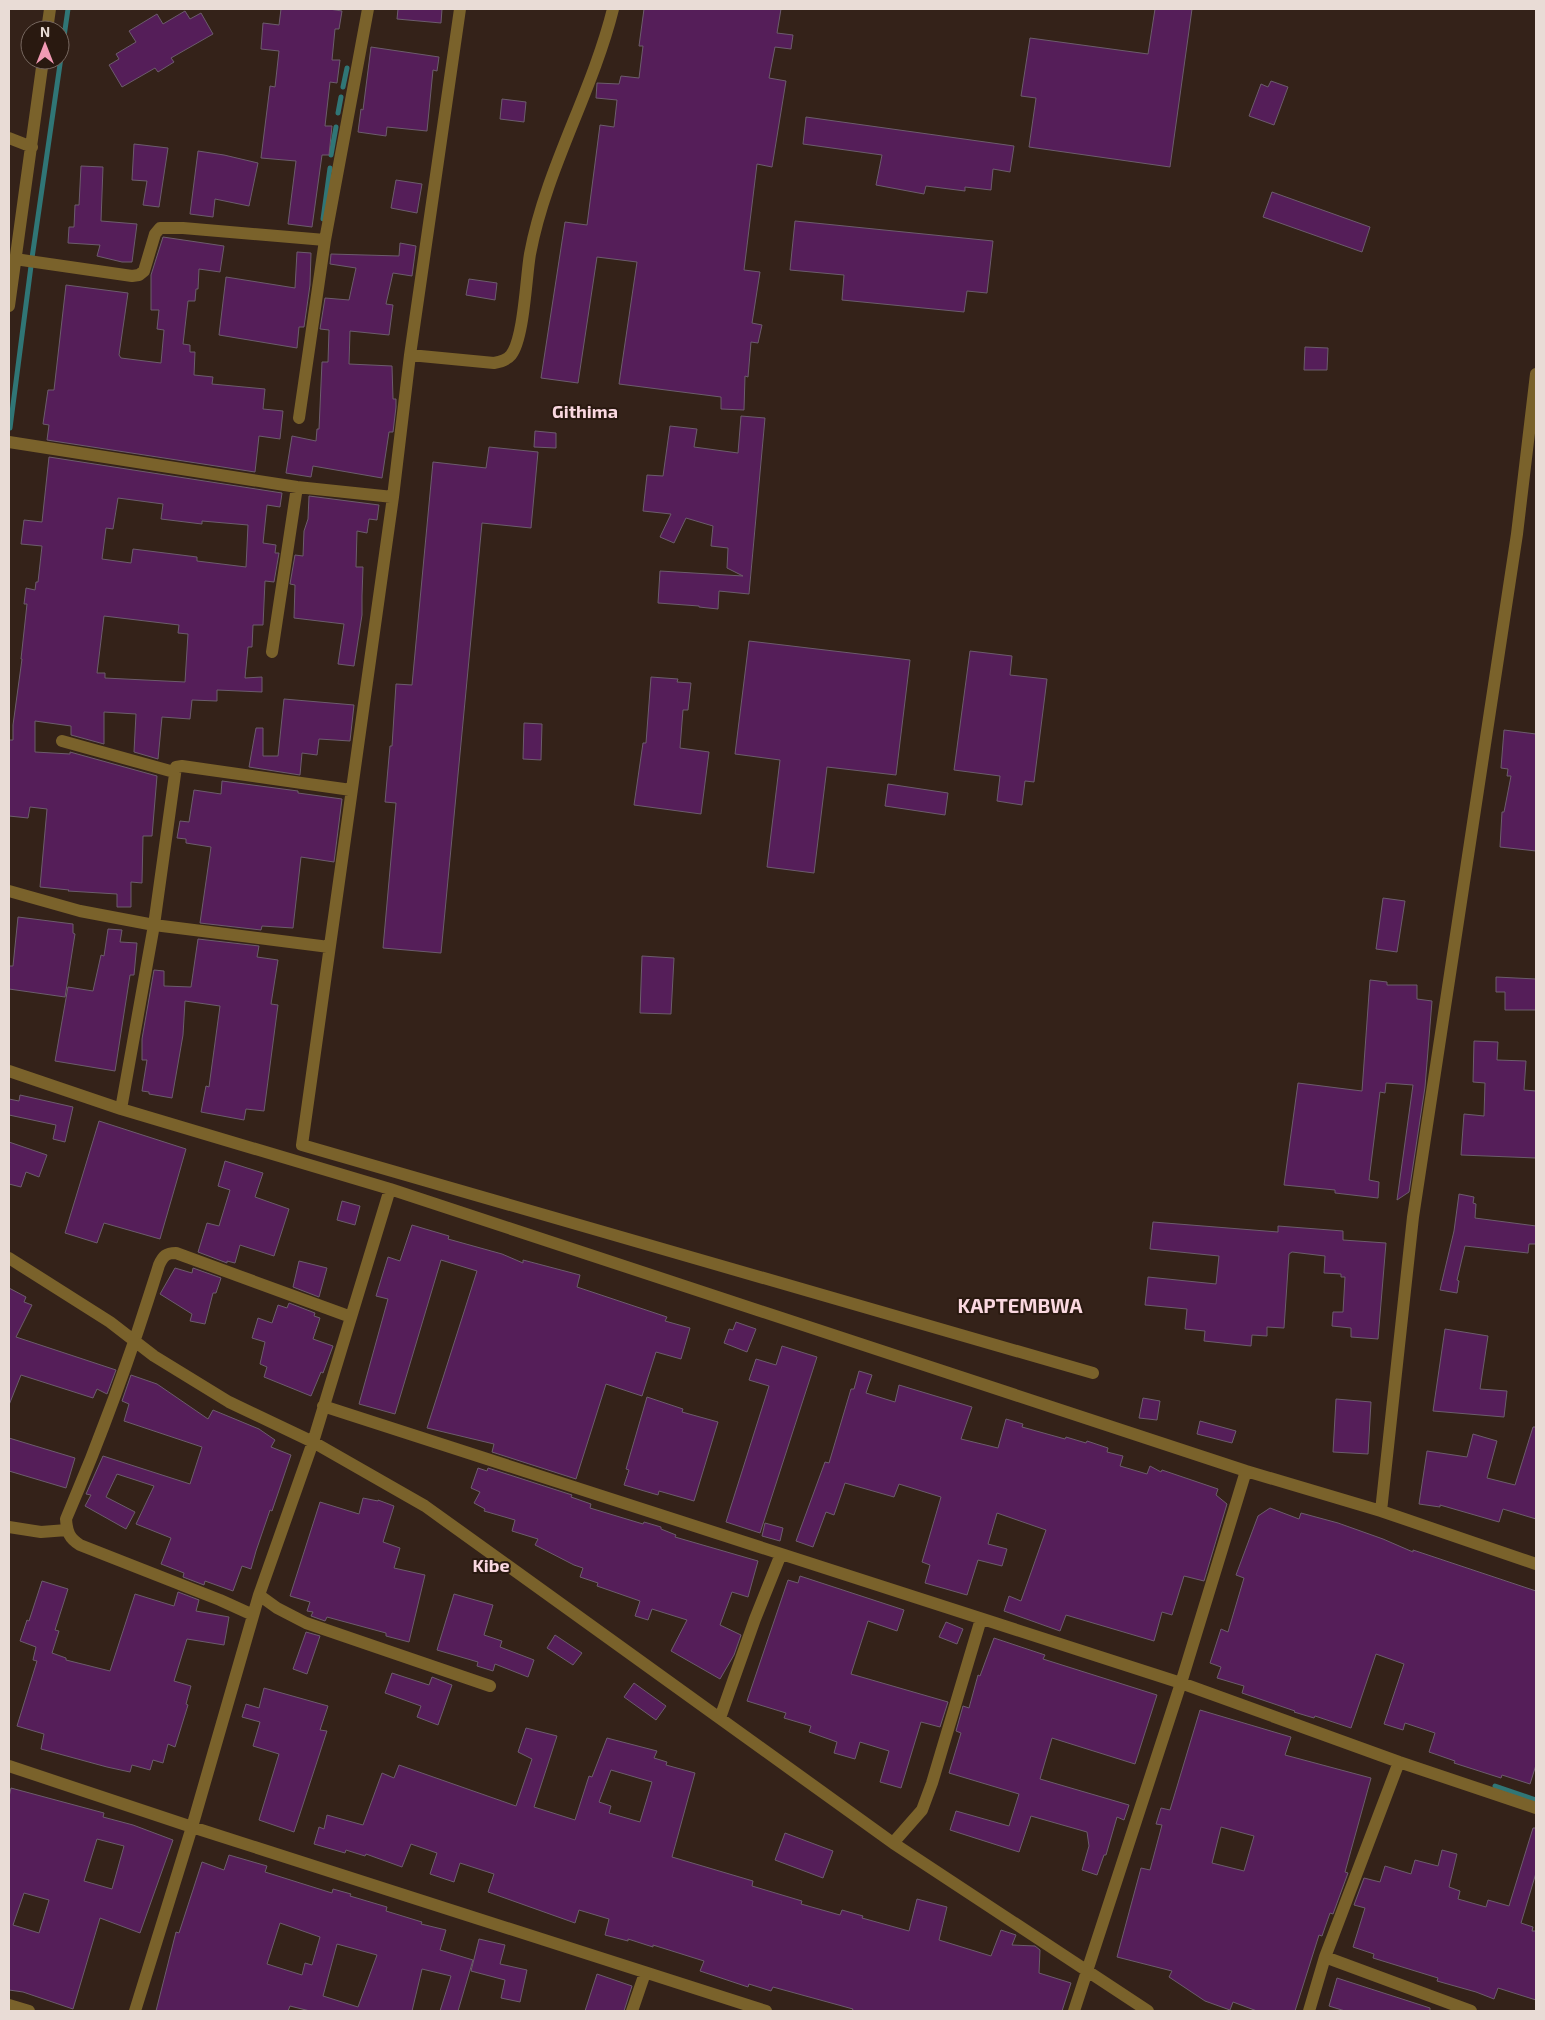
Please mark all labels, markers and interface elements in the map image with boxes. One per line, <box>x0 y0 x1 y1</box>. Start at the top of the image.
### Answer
north arrow <box>20 20 70 70</box>
text: N <box>40 23 50 40</box>
district label: Githima <box>552 400 618 422</box>
district label: KAPTEMBWA <box>958 1293 1083 1317</box>
district label: Kibe <box>472 1554 510 1576</box>

